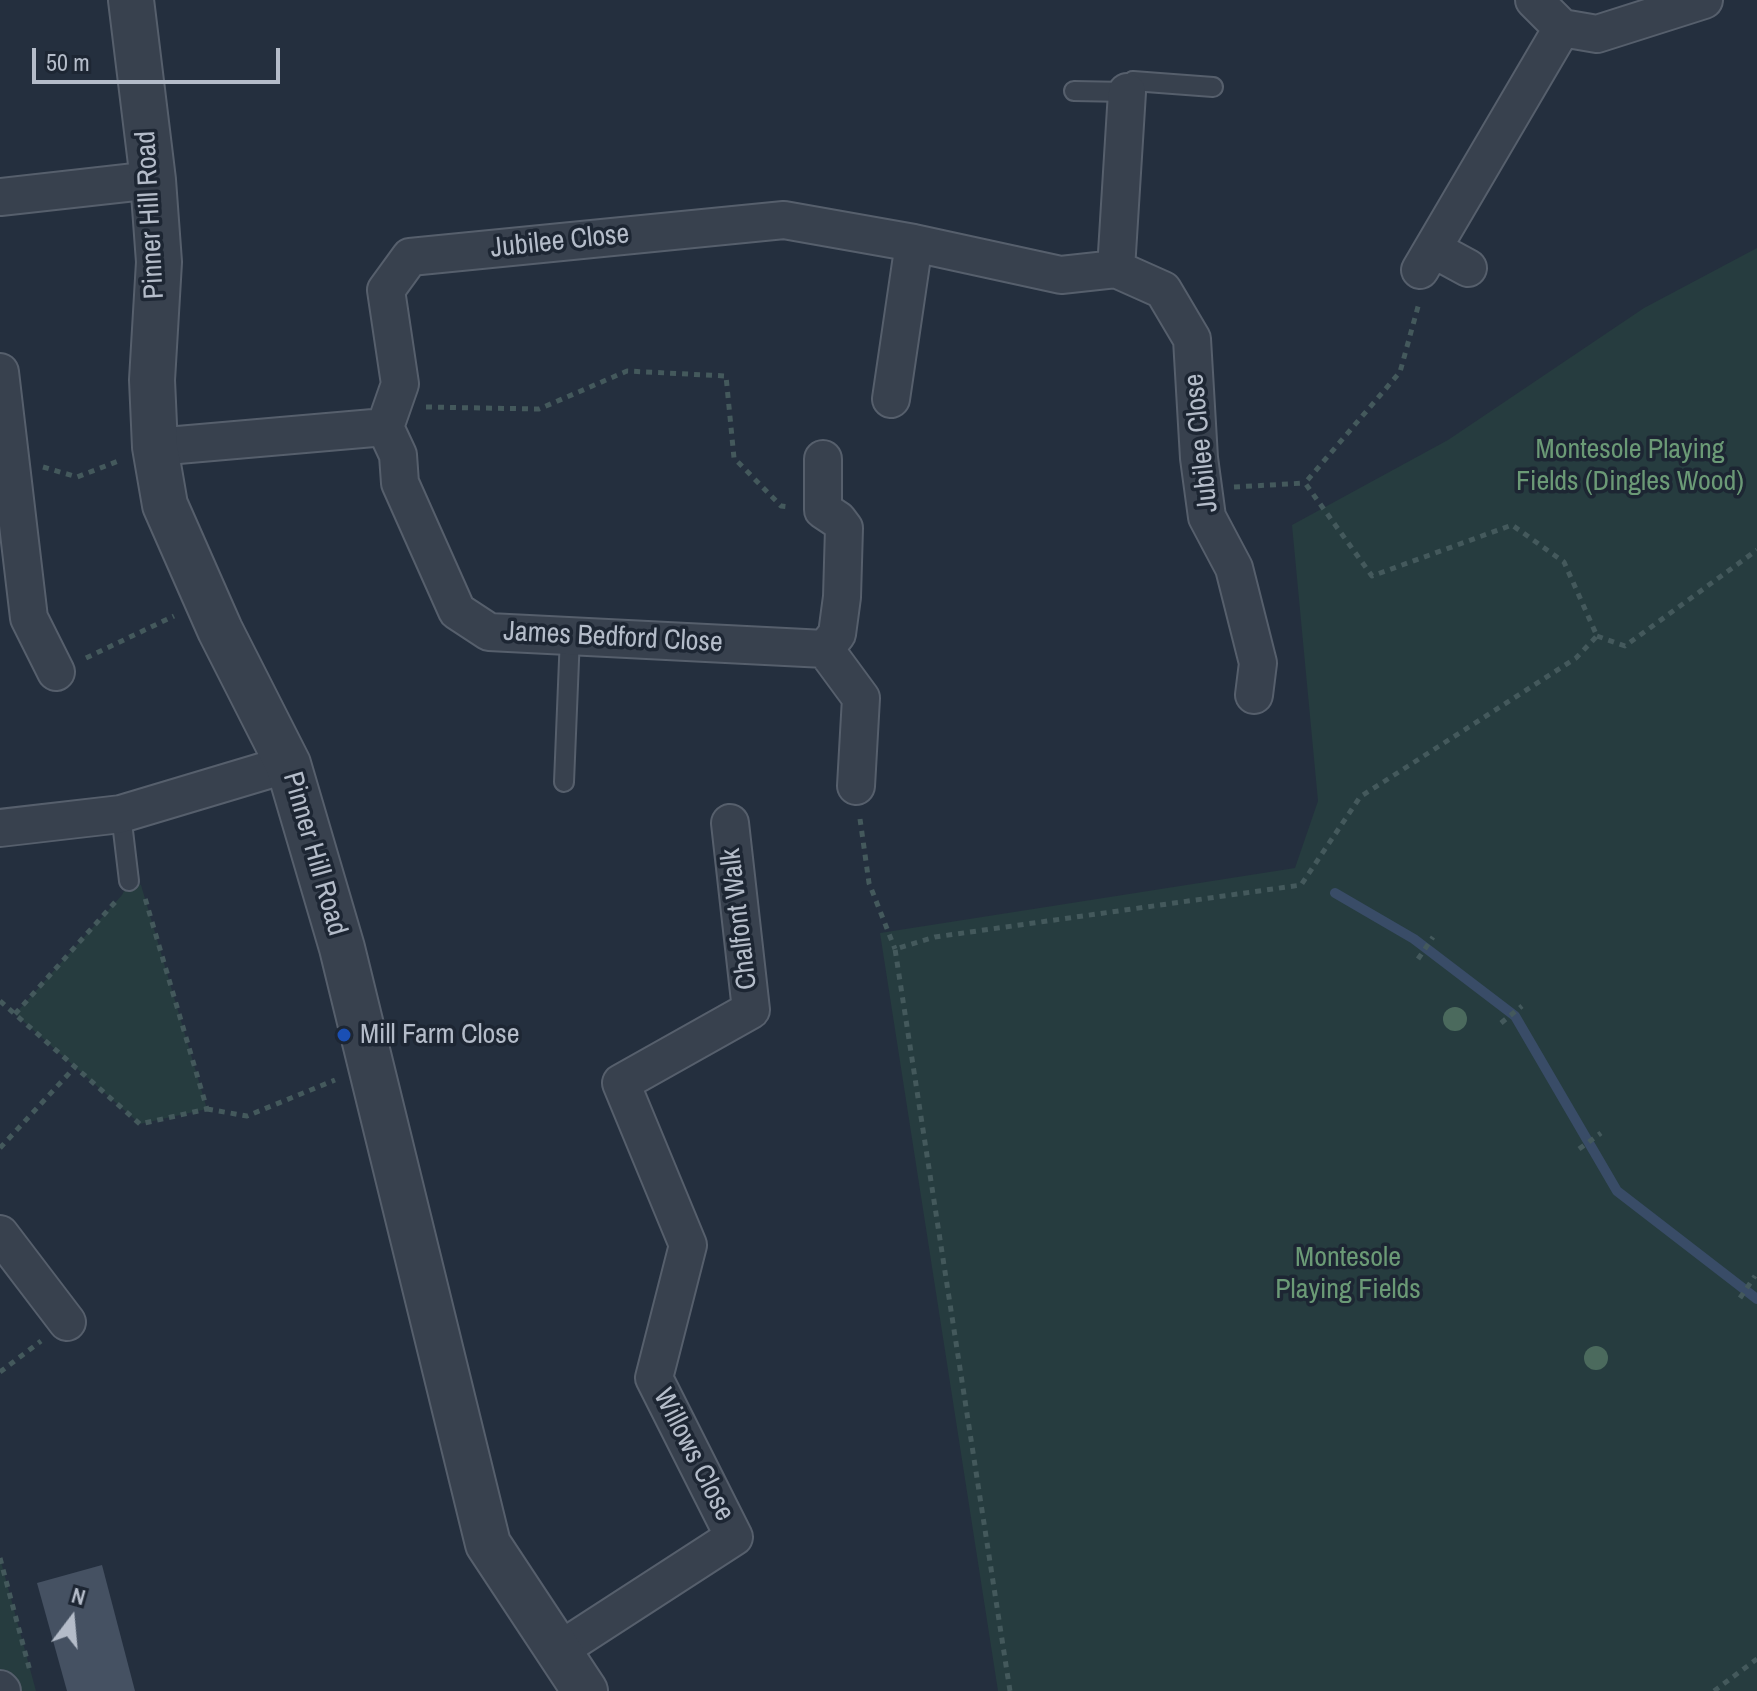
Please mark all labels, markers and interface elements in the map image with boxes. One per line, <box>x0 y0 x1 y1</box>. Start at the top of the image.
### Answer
scale bar <box>36 32 284 82</box>
text: 50 m <box>46 46 90 78</box>
street label: Pinner Hill Road <box>130 130 172 300</box>
street label: Jubilee Close <box>489 218 631 266</box>
street label: Jubilee Close <box>1178 372 1226 514</box>
park label: Montesole Playing Fields (Dingles Wood) <box>1516 433 1744 499</box>
street label: James Bedford Close <box>503 615 723 661</box>
street label: Pinner Hill Road <box>275 768 353 940</box>
street label: Chalfont Walk <box>715 846 765 992</box>
place label: Mill Farm Close <box>360 1018 520 1052</box>
marker: Mill Farm Close <box>335 1026 353 1044</box>
park label: Montesole Playing Fields <box>1275 1241 1421 1307</box>
street label: Willows Close <box>645 1383 741 1527</box>
north arrow <box>32 1579 112 1659</box>
text: N <box>68 1580 89 1612</box>

